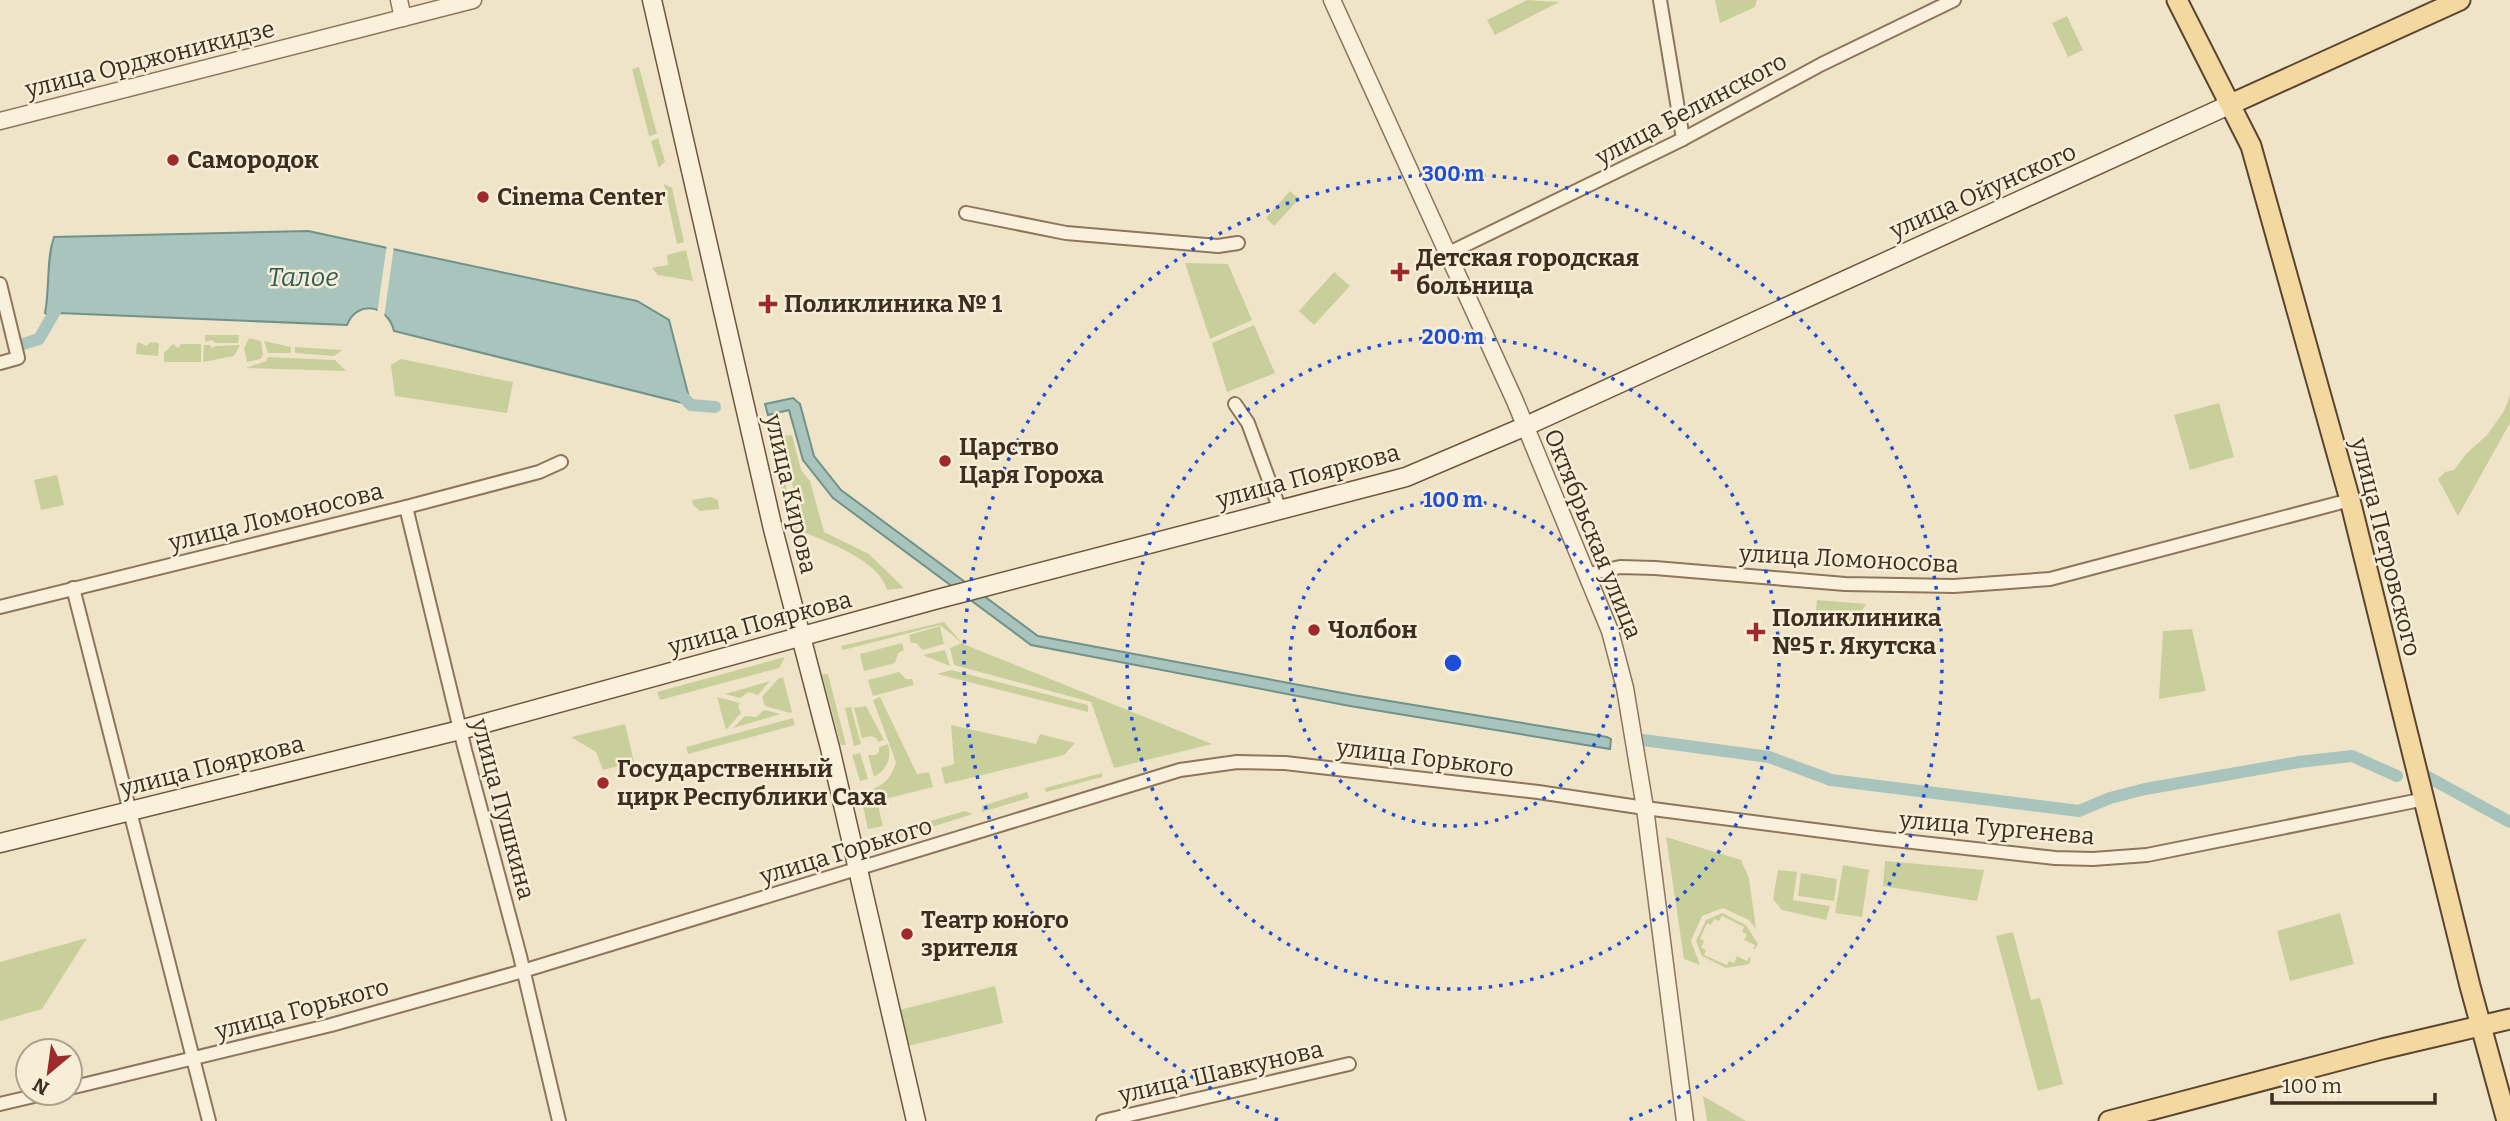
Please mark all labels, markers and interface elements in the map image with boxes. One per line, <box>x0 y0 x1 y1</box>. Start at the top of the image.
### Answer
street label: улица Орджоникидзе <box>22 14 278 104</box>
street label: улица Белинского <box>1590 47 1791 172</box>
street label: улица Ойунского <box>1885 137 2080 245</box>
place label: Самородок <box>187 146 319 174</box>
marker: Самородок <box>165 152 181 168</box>
text: 300 m <box>1422 161 1484 187</box>
place label: Cinema Center <box>497 183 665 211</box>
marker: Cinema Center <box>475 189 491 205</box>
place label: Детская городская больница <box>1416 244 1639 300</box>
water label: Талое <box>268 262 338 293</box>
marker: Детская городская больница <box>1390 262 1410 282</box>
place label: Поликлиника № 1 <box>784 290 1003 318</box>
marker: Поликлиника № 1 <box>758 294 778 314</box>
text: 200 m <box>1422 324 1484 350</box>
street label: улица Кирова <box>759 411 823 576</box>
street label: Октябрьская улица <box>1538 425 1648 643</box>
place label: Царство Царя Гороха <box>959 433 1104 489</box>
street label: улица Петровского <box>2345 434 2427 659</box>
street label: улица Пояркова <box>1212 438 1403 514</box>
marker: Царство Царя Гороха <box>937 453 953 469</box>
street label: улица Ломоносова <box>165 477 386 557</box>
text: 100 m <box>1423 487 1483 513</box>
street label: улица Ломоносова <box>1738 539 1959 579</box>
street label: улица Пояркова <box>664 585 855 661</box>
place label: Поликлиника №5 г. Якутска <box>1772 604 1942 660</box>
place label: Чолбон <box>1328 616 1417 644</box>
marker: Чолбон <box>1306 622 1322 638</box>
marker: Поликлиника №5 г. Якутска <box>1746 622 1766 642</box>
centre of rings <box>1441 651 1465 675</box>
street label: улица Пушкина <box>465 715 541 902</box>
street label: улица Пояркова <box>116 730 307 803</box>
street label: улица Горького <box>1334 733 1515 783</box>
place label: Государственный цирк Республики Саха <box>617 755 887 811</box>
marker: Государственный цирк Республики Саха <box>595 775 611 791</box>
street label: улица Тургенева <box>1897 805 2096 850</box>
street label: улица Горького <box>756 811 936 891</box>
place label: Театр юного зрителя <box>921 906 1069 962</box>
marker: Театр юного зрителя <box>899 926 915 942</box>
street label: улица Горького <box>211 972 392 1046</box>
street label: улица Шавкунова <box>1115 1035 1326 1109</box>
north arrow <box>14 1037 84 1107</box>
scale bar <box>2272 1062 2435 1106</box>
text: N <box>29 1073 53 1100</box>
text: 100 m <box>2282 1073 2342 1099</box>

